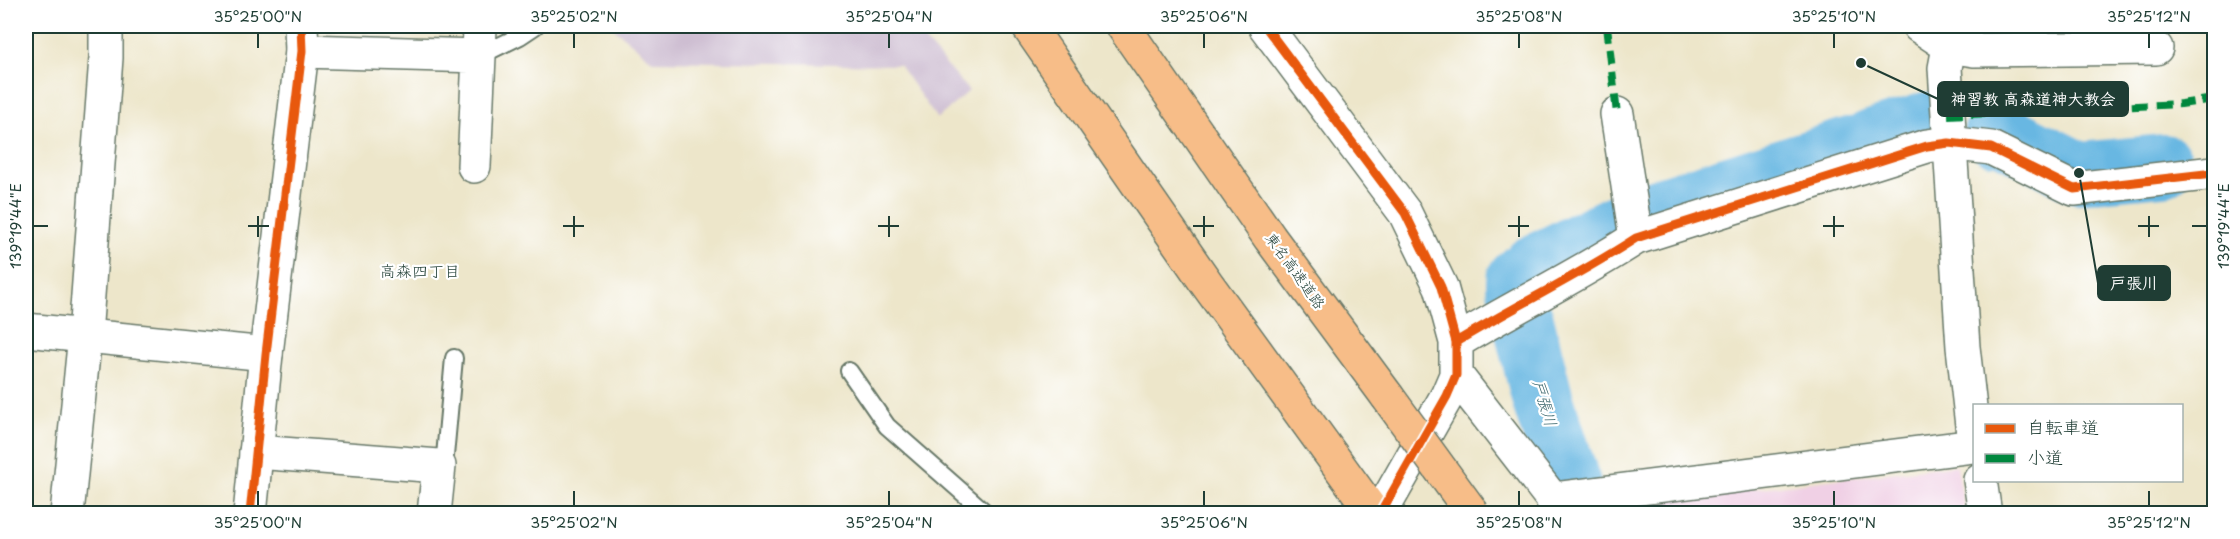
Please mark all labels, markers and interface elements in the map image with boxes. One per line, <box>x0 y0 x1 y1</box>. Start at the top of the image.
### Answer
text: 35°25'00"N <box>214 4 302 27</box>
text: 35°25'02"N <box>530 4 618 27</box>
text: 35°25'04"N <box>845 4 933 27</box>
text: 35°25'06"N <box>1160 4 1248 27</box>
text: 35°25'08"N <box>1475 4 1563 27</box>
text: 35°25'10"N <box>1792 4 1876 27</box>
text: 35°25'12"N <box>2107 4 2191 27</box>
callout: 神習教 高森道神大教会 <box>1938 82 2128 116</box>
text: 神習教 高森道神大教会 <box>1950 86 2116 110</box>
text: 139°19'44"E <box>3 183 26 269</box>
text: 139°19'44"E <box>2211 183 2234 269</box>
street label: 東名高速道路 <box>1260 227 1332 313</box>
district label: 高森四丁目 <box>380 258 460 282</box>
callout: 戸張川 <box>2098 266 2170 300</box>
text: 戸張川 <box>2110 270 2158 294</box>
water label: 戸張川 <box>1528 376 1564 429</box>
legend <box>1973 404 2183 482</box>
text: 自転車道 <box>2027 413 2099 440</box>
text: 小道 <box>2027 443 2063 470</box>
text: 35°25'00"N <box>214 510 302 533</box>
text: 35°25'02"N <box>530 510 618 533</box>
text: 35°25'04"N <box>845 510 933 533</box>
text: 35°25'06"N <box>1160 510 1248 533</box>
text: 35°25'08"N <box>1475 510 1563 533</box>
text: 35°25'10"N <box>1792 510 1876 533</box>
text: 35°25'12"N <box>2107 510 2191 533</box>

